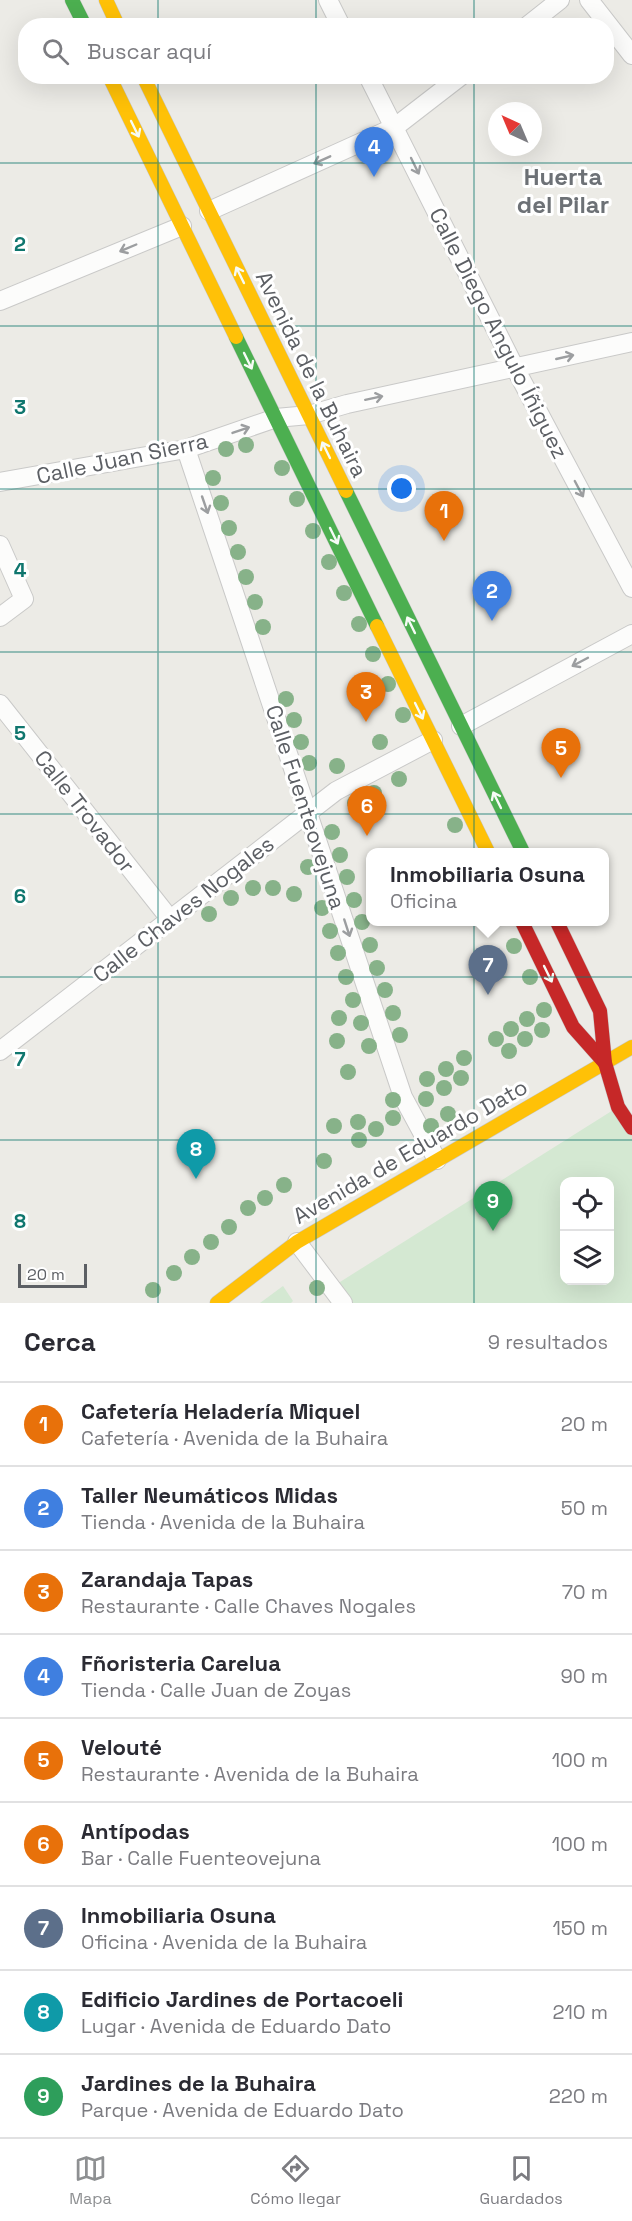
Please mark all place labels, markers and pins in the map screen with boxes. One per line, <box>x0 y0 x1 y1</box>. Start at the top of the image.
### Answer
pin: 4 <box>354 128 394 177</box>
pin: 1 <box>424 492 464 541</box>
pin: 2 <box>472 572 512 621</box>
pin: 3 <box>346 672 386 722</box>
pin: 5 <box>542 728 580 778</box>
pin: 6 <box>348 786 386 836</box>
pin: 7 <box>468 946 508 995</box>
pin: 8 <box>176 1130 216 1179</box>
pin: 9 <box>474 1182 512 1231</box>

